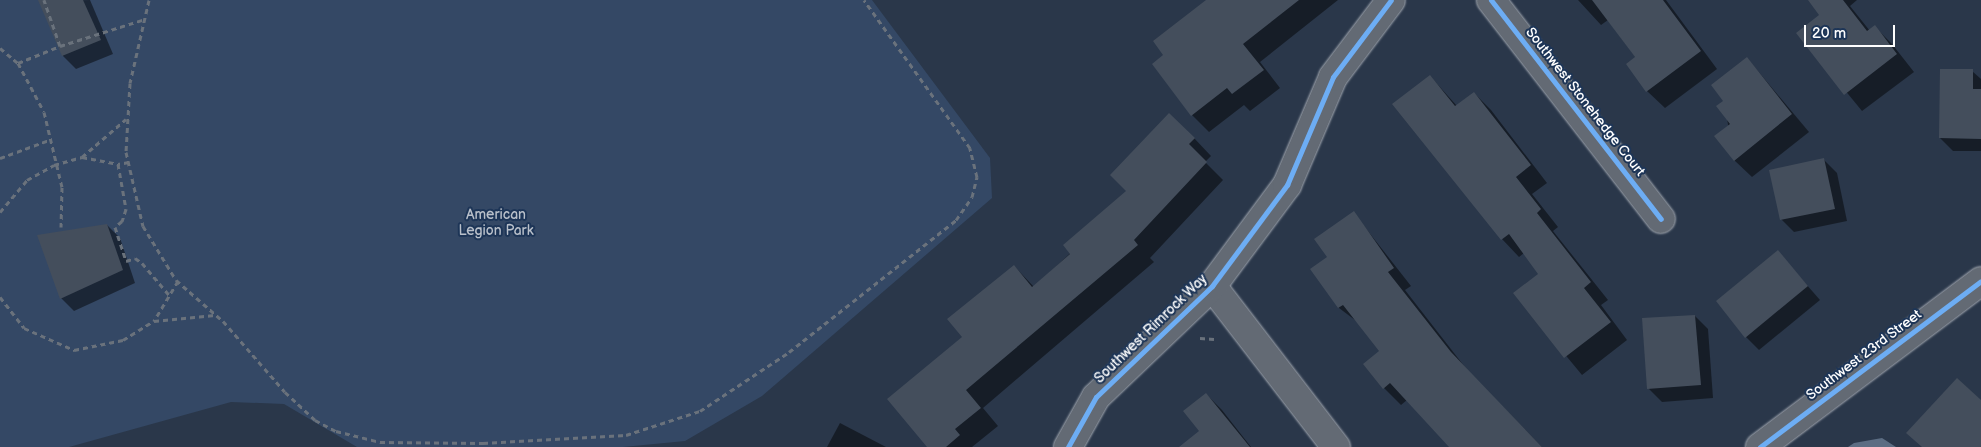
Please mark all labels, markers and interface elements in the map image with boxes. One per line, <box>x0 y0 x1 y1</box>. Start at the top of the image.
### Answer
scale bar <box>1806 15 1897 47</box>
street label: Southwest Stonehedge Court <box>1522 24 1648 180</box>
text: 20 m <box>1812 24 1846 43</box>
park label: American Legion Park <box>459 207 533 240</box>
street label: Southwest Rimrock Way <box>1091 271 1211 387</box>
street label: Southwest 23rd Street <box>1803 306 1925 404</box>

